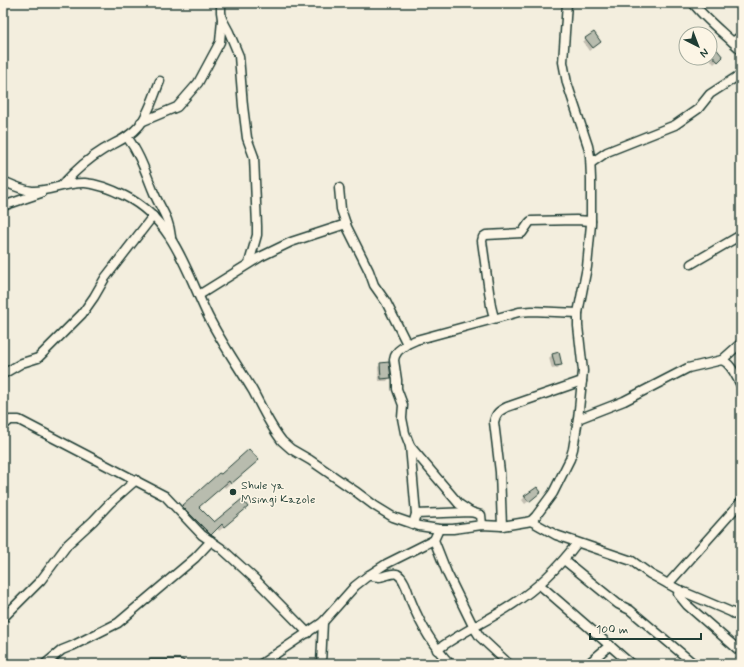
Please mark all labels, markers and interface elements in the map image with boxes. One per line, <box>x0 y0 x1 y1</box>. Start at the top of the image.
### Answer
north arrow <box>678 26 718 66</box>
text: N <box>697 45 711 60</box>
place label: Shule ya Msingi Kazole <box>241 478 316 508</box>
marker: Shule ya Msingi Kazole <box>228 487 238 497</box>
scale bar <box>590 615 701 641</box>
text: 100 m <box>596 622 628 638</box>

